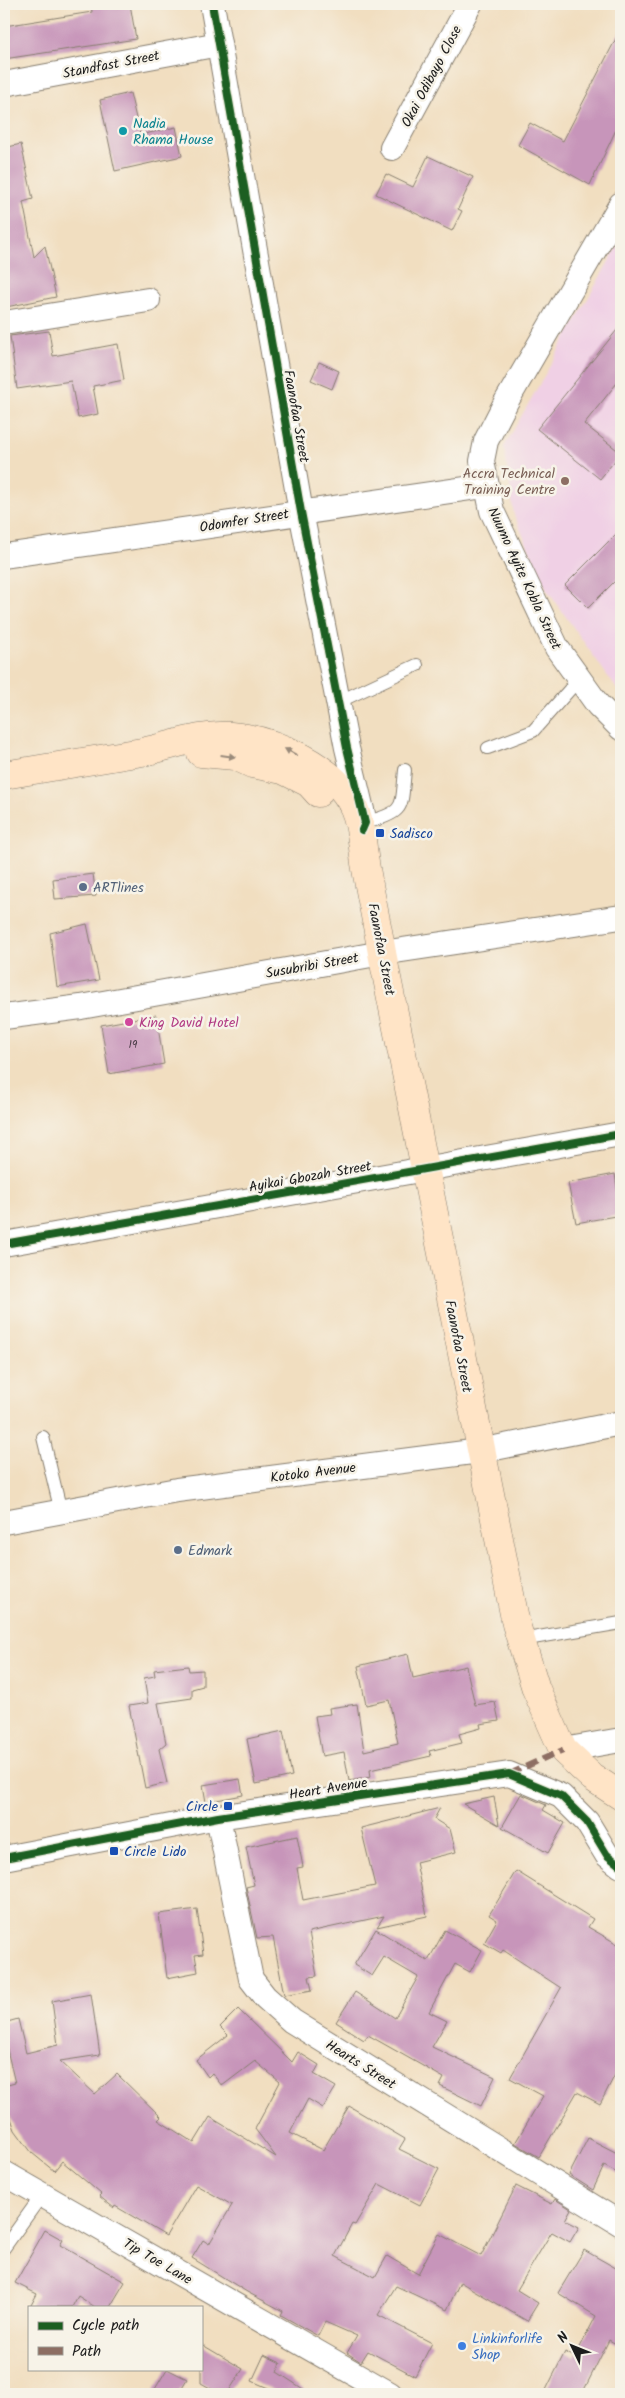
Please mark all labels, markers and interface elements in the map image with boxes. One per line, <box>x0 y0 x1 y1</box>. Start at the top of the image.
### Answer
street label: Okai Odibayo Close <box>396 21 468 131</box>
street label: Standfast Street <box>61 45 162 85</box>
place label: Nadia Rhama House <box>133 113 214 151</box>
marker: Nadia Rhama House <box>117 125 129 137</box>
street label: Faanofaa Street <box>277 368 315 465</box>
place label: Accra Technical Training Centre <box>463 463 556 501</box>
marker: Accra Technical Training Centre <box>559 475 571 487</box>
street label: Odomfer Street <box>198 503 291 539</box>
street label: Nuumo Ayite Kobla Street <box>481 504 567 654</box>
one-way arrow <box>283 748 298 756</box>
one-way arrow <box>220 752 236 760</box>
place label: Sadisco <box>390 823 433 845</box>
marker: Sadisco <box>374 827 386 839</box>
place label: ARTlines <box>93 877 144 899</box>
marker: ARTlines <box>77 881 89 893</box>
street label: Faanofaa Street <box>361 901 401 998</box>
street label: Susubribi Street <box>264 947 361 985</box>
place label: King David Hotel <box>139 1012 239 1034</box>
marker: King David Hotel <box>123 1016 135 1028</box>
house number: 19 <box>129 1036 138 1054</box>
street label: Ayikai Gbozah Street <box>247 1155 374 1199</box>
street label: Faanofaa Street <box>438 1298 478 1395</box>
street label: Kotoko Avenue <box>269 1457 358 1489</box>
place label: Edmark <box>188 1540 233 1562</box>
marker: Edmark <box>172 1544 184 1556</box>
street label: Heart Avenue <box>287 1772 370 1806</box>
place label: Circle <box>186 1796 219 1818</box>
marker: Circle <box>222 1800 234 1812</box>
place label: Circle Lido <box>124 1841 186 1863</box>
marker: Circle Lido <box>108 1845 120 1857</box>
street label: Hearts Street <box>321 2034 400 2096</box>
street label: Tip Toe Lane <box>119 2233 197 2291</box>
legend <box>28 2306 202 2370</box>
text: Cycle path <box>72 2314 139 2338</box>
north arrow <box>548 2320 598 2370</box>
text: N <box>552 2327 574 2349</box>
place label: Linkinforlife Shop <box>472 2328 543 2366</box>
text: Path <box>72 2340 101 2364</box>
marker: Linkinforlife Shop <box>456 2340 468 2352</box>

